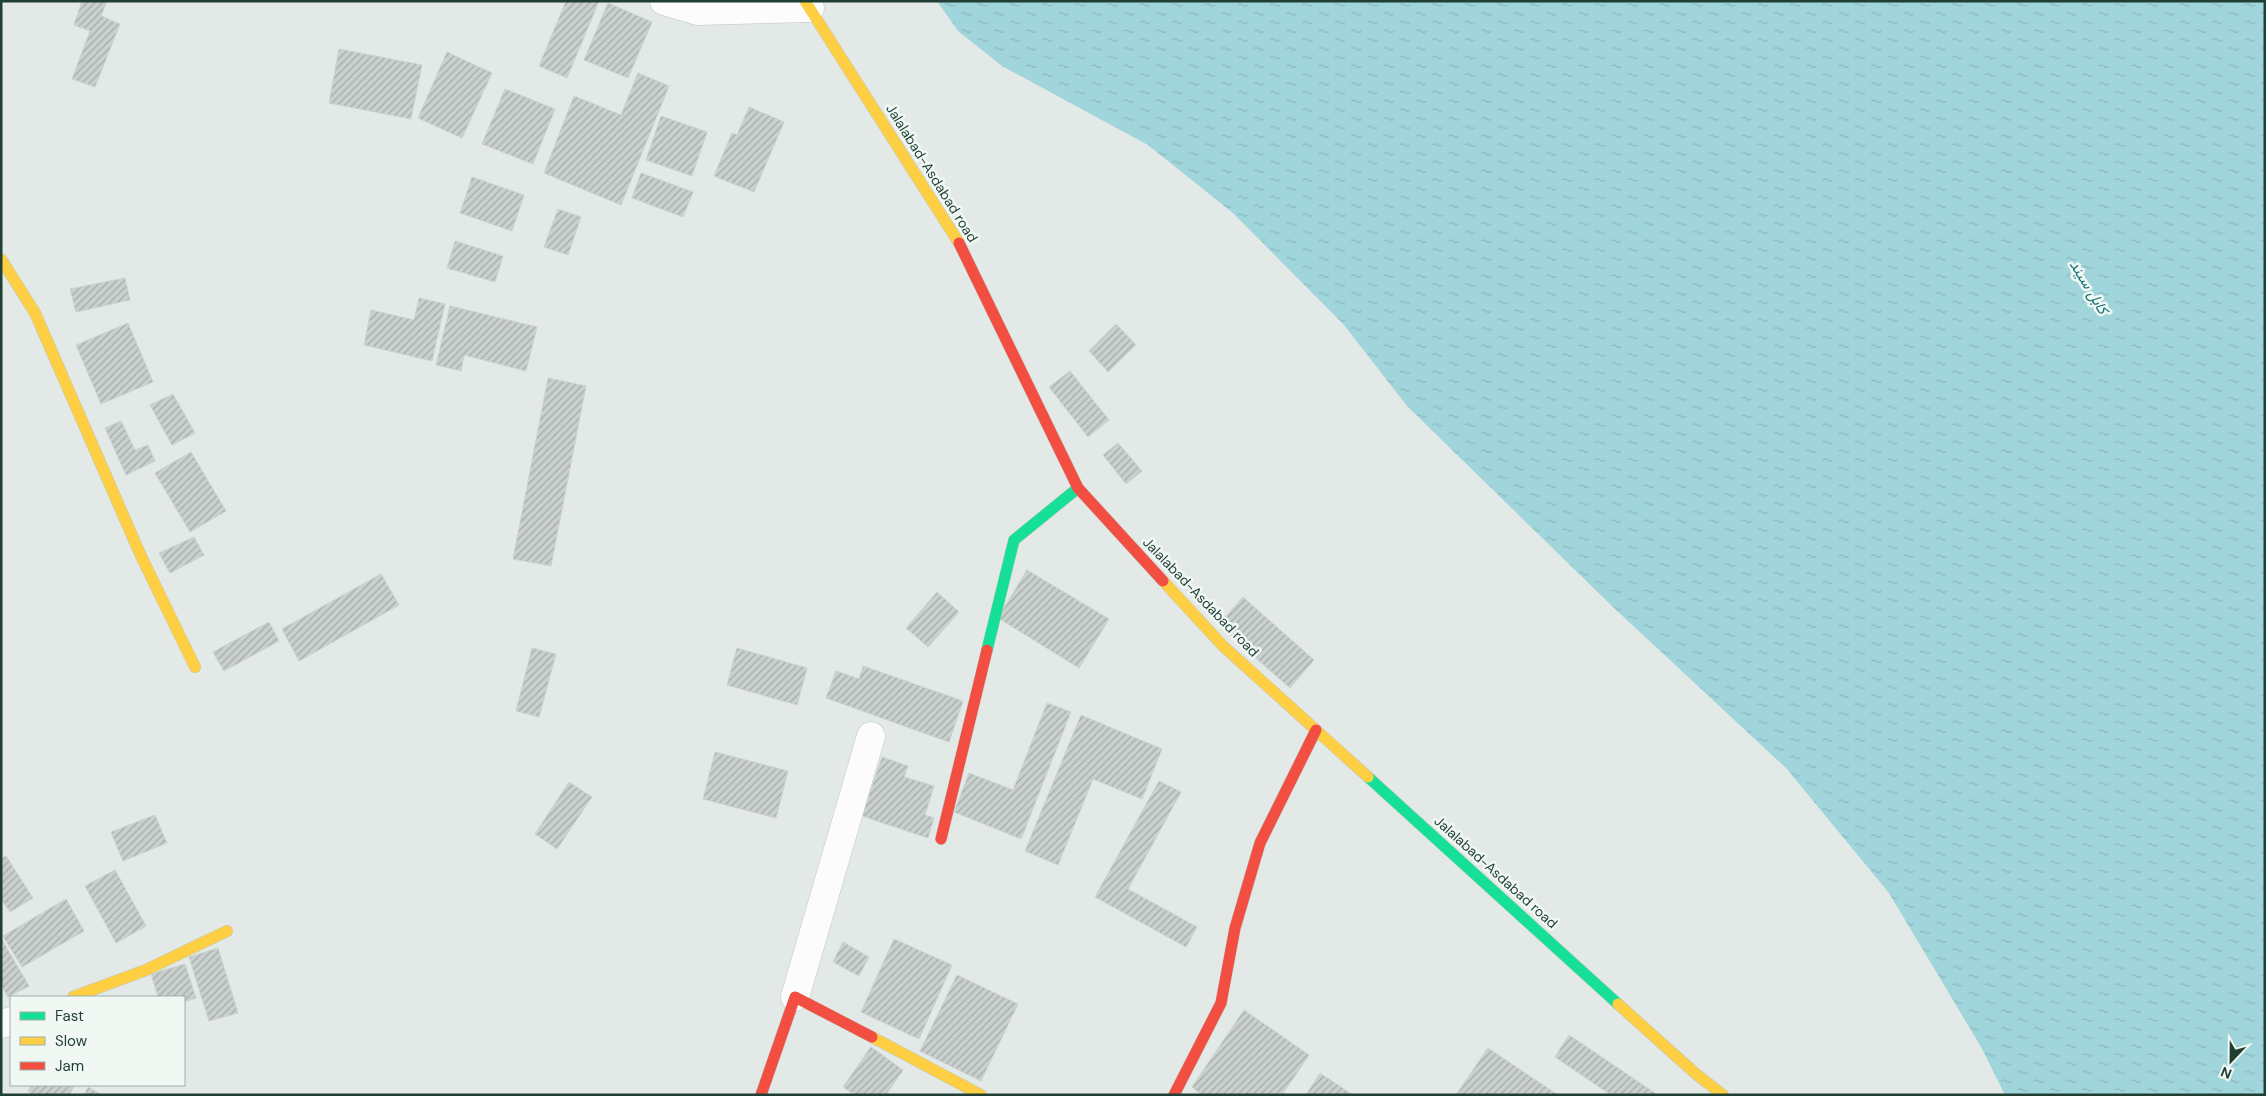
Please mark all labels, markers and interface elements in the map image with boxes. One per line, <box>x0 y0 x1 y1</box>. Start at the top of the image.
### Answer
street label: Jalalabad-Asdabad road <box>882 101 982 245</box>
water label: کابل سيند <box>2065 256 2114 320</box>
street label: Jalalabad-Asdabad road <box>1139 533 1263 661</box>
street label: Jalalabad-Asdabad road <box>1431 812 1561 932</box>
legend <box>10 996 185 1086</box>
text: Fast <box>55 1006 84 1026</box>
text: Slow <box>55 1031 88 1051</box>
north arrow <box>2206 1036 2256 1086</box>
text: Jam <box>55 1056 84 1076</box>
text: N <box>2218 1063 2234 1083</box>

